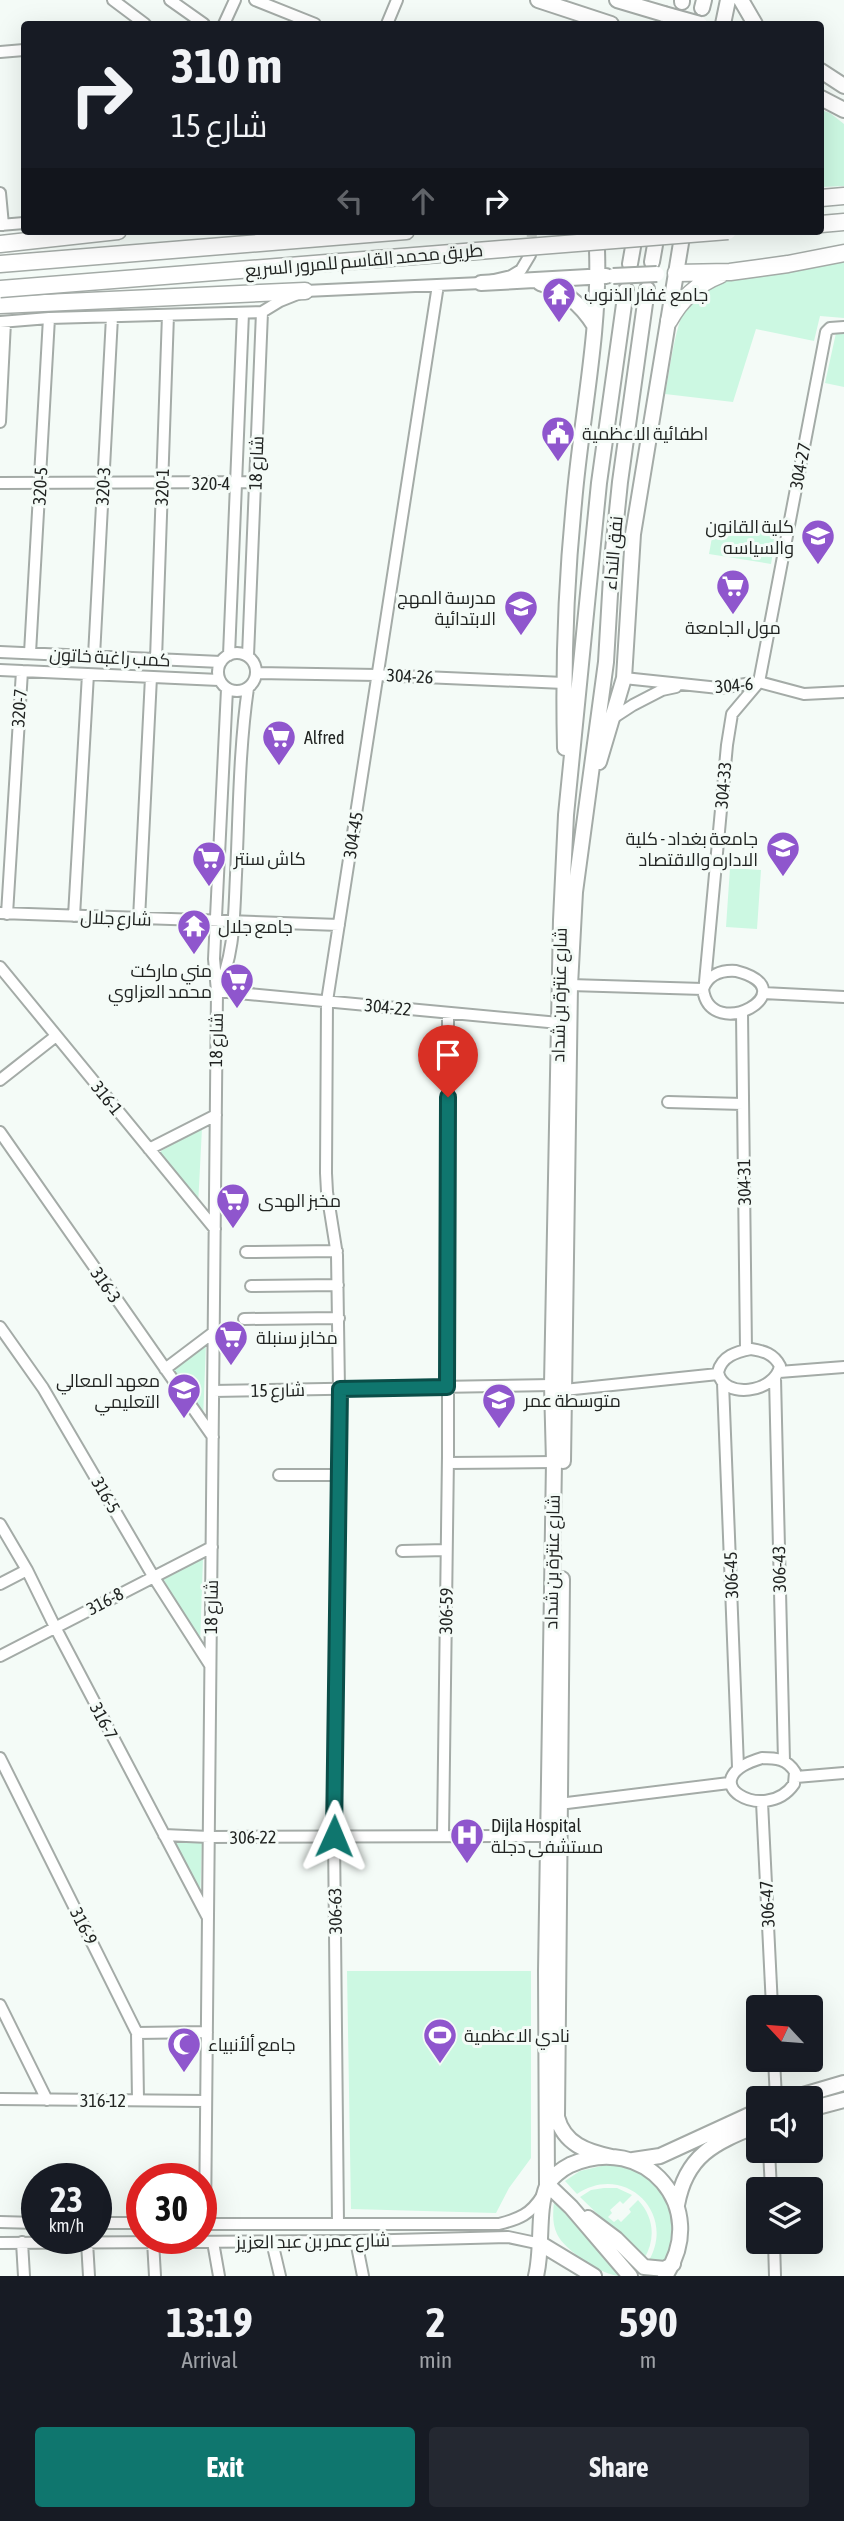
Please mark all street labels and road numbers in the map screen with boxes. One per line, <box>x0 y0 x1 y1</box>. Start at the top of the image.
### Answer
street label: طريق محمد القاسم للمرور السريع <box>244 239 484 283</box>
street label: شارع 18 <box>245 436 269 491</box>
street label: 304-27 <box>785 441 815 491</box>
street label: 320-5 <box>29 466 51 506</box>
street label: 320-3 <box>92 466 114 506</box>
street label: 320-1 <box>151 468 173 506</box>
street label: 320-4 <box>192 473 230 494</box>
street label: نفق النداء <box>599 515 629 591</box>
street label: كمب راغبة خاتون <box>49 643 171 672</box>
street label: 304-26 <box>386 664 434 688</box>
street label: 304-6 <box>714 673 754 697</box>
street label: 320-7 <box>7 688 31 728</box>
street label: 304-33 <box>710 761 736 809</box>
street label: 304-45 <box>339 810 367 860</box>
street label: شارع جلال <box>80 906 152 932</box>
street label: شارع عنترة بن شداد <box>547 927 573 1063</box>
street label: 304-22 <box>364 994 412 1020</box>
street label: شارع 18 <box>205 1013 229 1067</box>
street label: 316-1 <box>87 1077 127 1119</box>
street label: 304-31 <box>733 1158 755 1206</box>
street label: 316-3 <box>86 1263 126 1307</box>
street label: شارع 15 <box>251 1379 305 1403</box>
street label: 316-5 <box>87 1473 125 1517</box>
street label: شارع عنترة بن شداد <box>540 1494 566 1630</box>
street label: 306-43 <box>768 1545 790 1593</box>
street label: 306-45 <box>720 1551 742 1599</box>
street label: شارع 18 <box>200 1580 224 1634</box>
street label: 316-8 <box>83 1583 127 1619</box>
street label: 306-59 <box>435 1587 457 1635</box>
street label: 316-7 <box>86 1699 122 1743</box>
street label: 306-22 <box>229 1826 277 1848</box>
street label: 306-47 <box>755 1880 779 1928</box>
street label: 306-63 <box>324 1887 346 1935</box>
street label: 316-9 <box>66 1904 102 1948</box>
street label: 316-12 <box>80 2090 126 2111</box>
street label: شارع عمر بن عبد العزيز <box>235 2229 390 2255</box>

